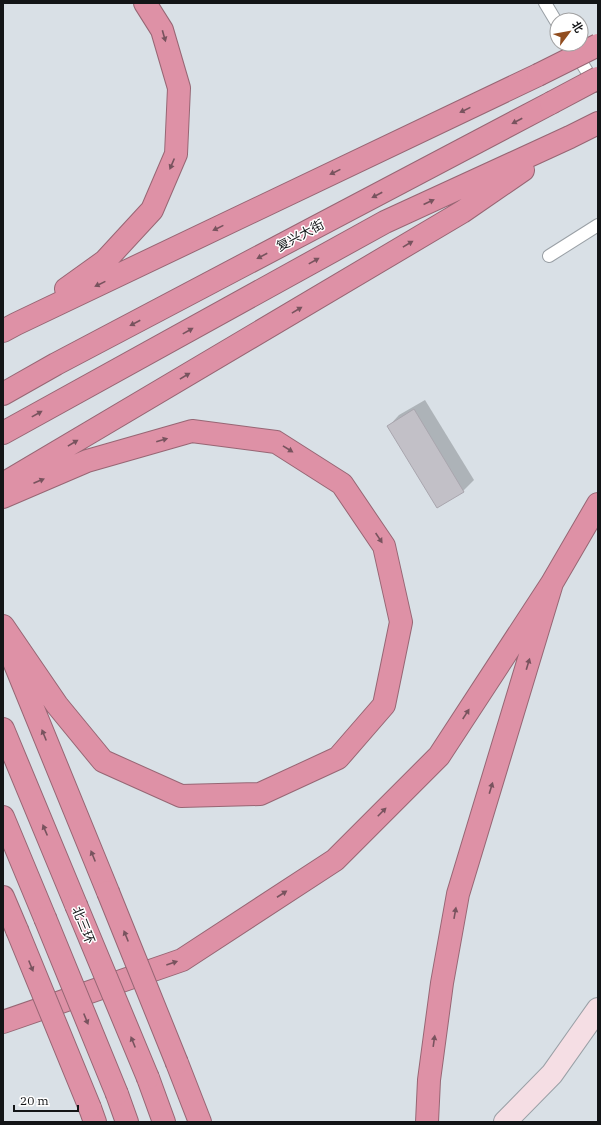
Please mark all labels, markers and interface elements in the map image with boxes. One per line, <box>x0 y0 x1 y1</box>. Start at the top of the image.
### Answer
north arrow <box>549 12 589 52</box>
text: 北 <box>569 18 586 35</box>
one-way arrow <box>161 31 167 43</box>
one-way arrow <box>459 106 471 113</box>
one-way arrow <box>511 118 523 124</box>
one-way arrow <box>168 158 174 170</box>
one-way arrow <box>329 169 341 175</box>
one-way arrow <box>371 192 383 198</box>
one-way arrow <box>424 199 435 205</box>
street label: 复兴大街 <box>273 216 327 255</box>
one-way arrow <box>212 225 223 231</box>
one-way arrow <box>402 241 414 248</box>
one-way arrow <box>256 252 268 259</box>
one-way arrow <box>308 258 320 265</box>
one-way arrow <box>95 281 106 287</box>
one-way arrow <box>291 307 302 314</box>
one-way arrow <box>129 319 140 326</box>
one-way arrow <box>182 327 193 334</box>
one-way arrow <box>179 373 191 380</box>
one-way arrow <box>31 410 43 417</box>
one-way arrow <box>155 436 168 442</box>
one-way arrow <box>67 439 79 446</box>
one-way arrow <box>283 445 293 453</box>
one-way arrow <box>33 478 45 484</box>
one-way arrow <box>375 533 383 543</box>
one-way arrow <box>525 657 531 669</box>
one-way arrow <box>462 709 470 719</box>
one-way arrow <box>41 730 47 741</box>
one-way arrow <box>488 782 494 794</box>
one-way arrow <box>377 807 387 817</box>
one-way arrow <box>42 825 48 836</box>
one-way arrow <box>90 850 96 861</box>
one-way arrow <box>277 890 287 898</box>
street label: 北三环 <box>68 904 99 946</box>
one-way arrow <box>452 907 458 919</box>
one-way arrow <box>122 929 128 941</box>
one-way arrow <box>29 960 35 972</box>
one-way arrow <box>167 960 179 966</box>
one-way arrow <box>84 1013 90 1025</box>
one-way arrow <box>129 1035 135 1047</box>
one-way arrow <box>431 1035 437 1048</box>
scale bar <box>14 1087 78 1113</box>
text: 20 m <box>20 1093 49 1108</box>

